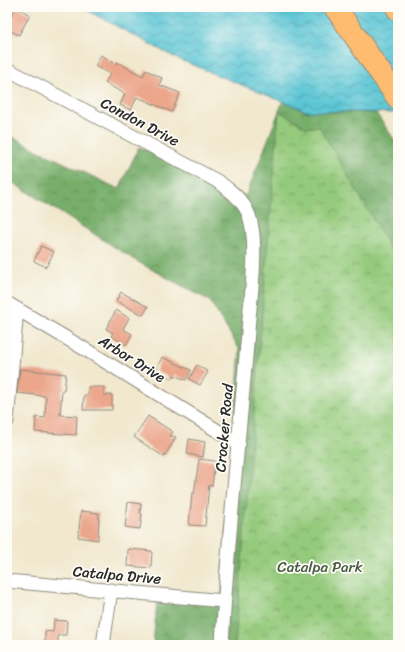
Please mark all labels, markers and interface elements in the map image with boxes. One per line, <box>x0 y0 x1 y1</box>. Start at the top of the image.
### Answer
street label: Condon Drive <box>96 90 185 154</box>
street label: Arbor Drive <box>92 328 171 390</box>
street label: Crocker Road <box>207 382 241 473</box>
park label: Catalpa Park <box>277 554 363 580</box>
street label: Catalpa Drive <box>72 558 163 592</box>

